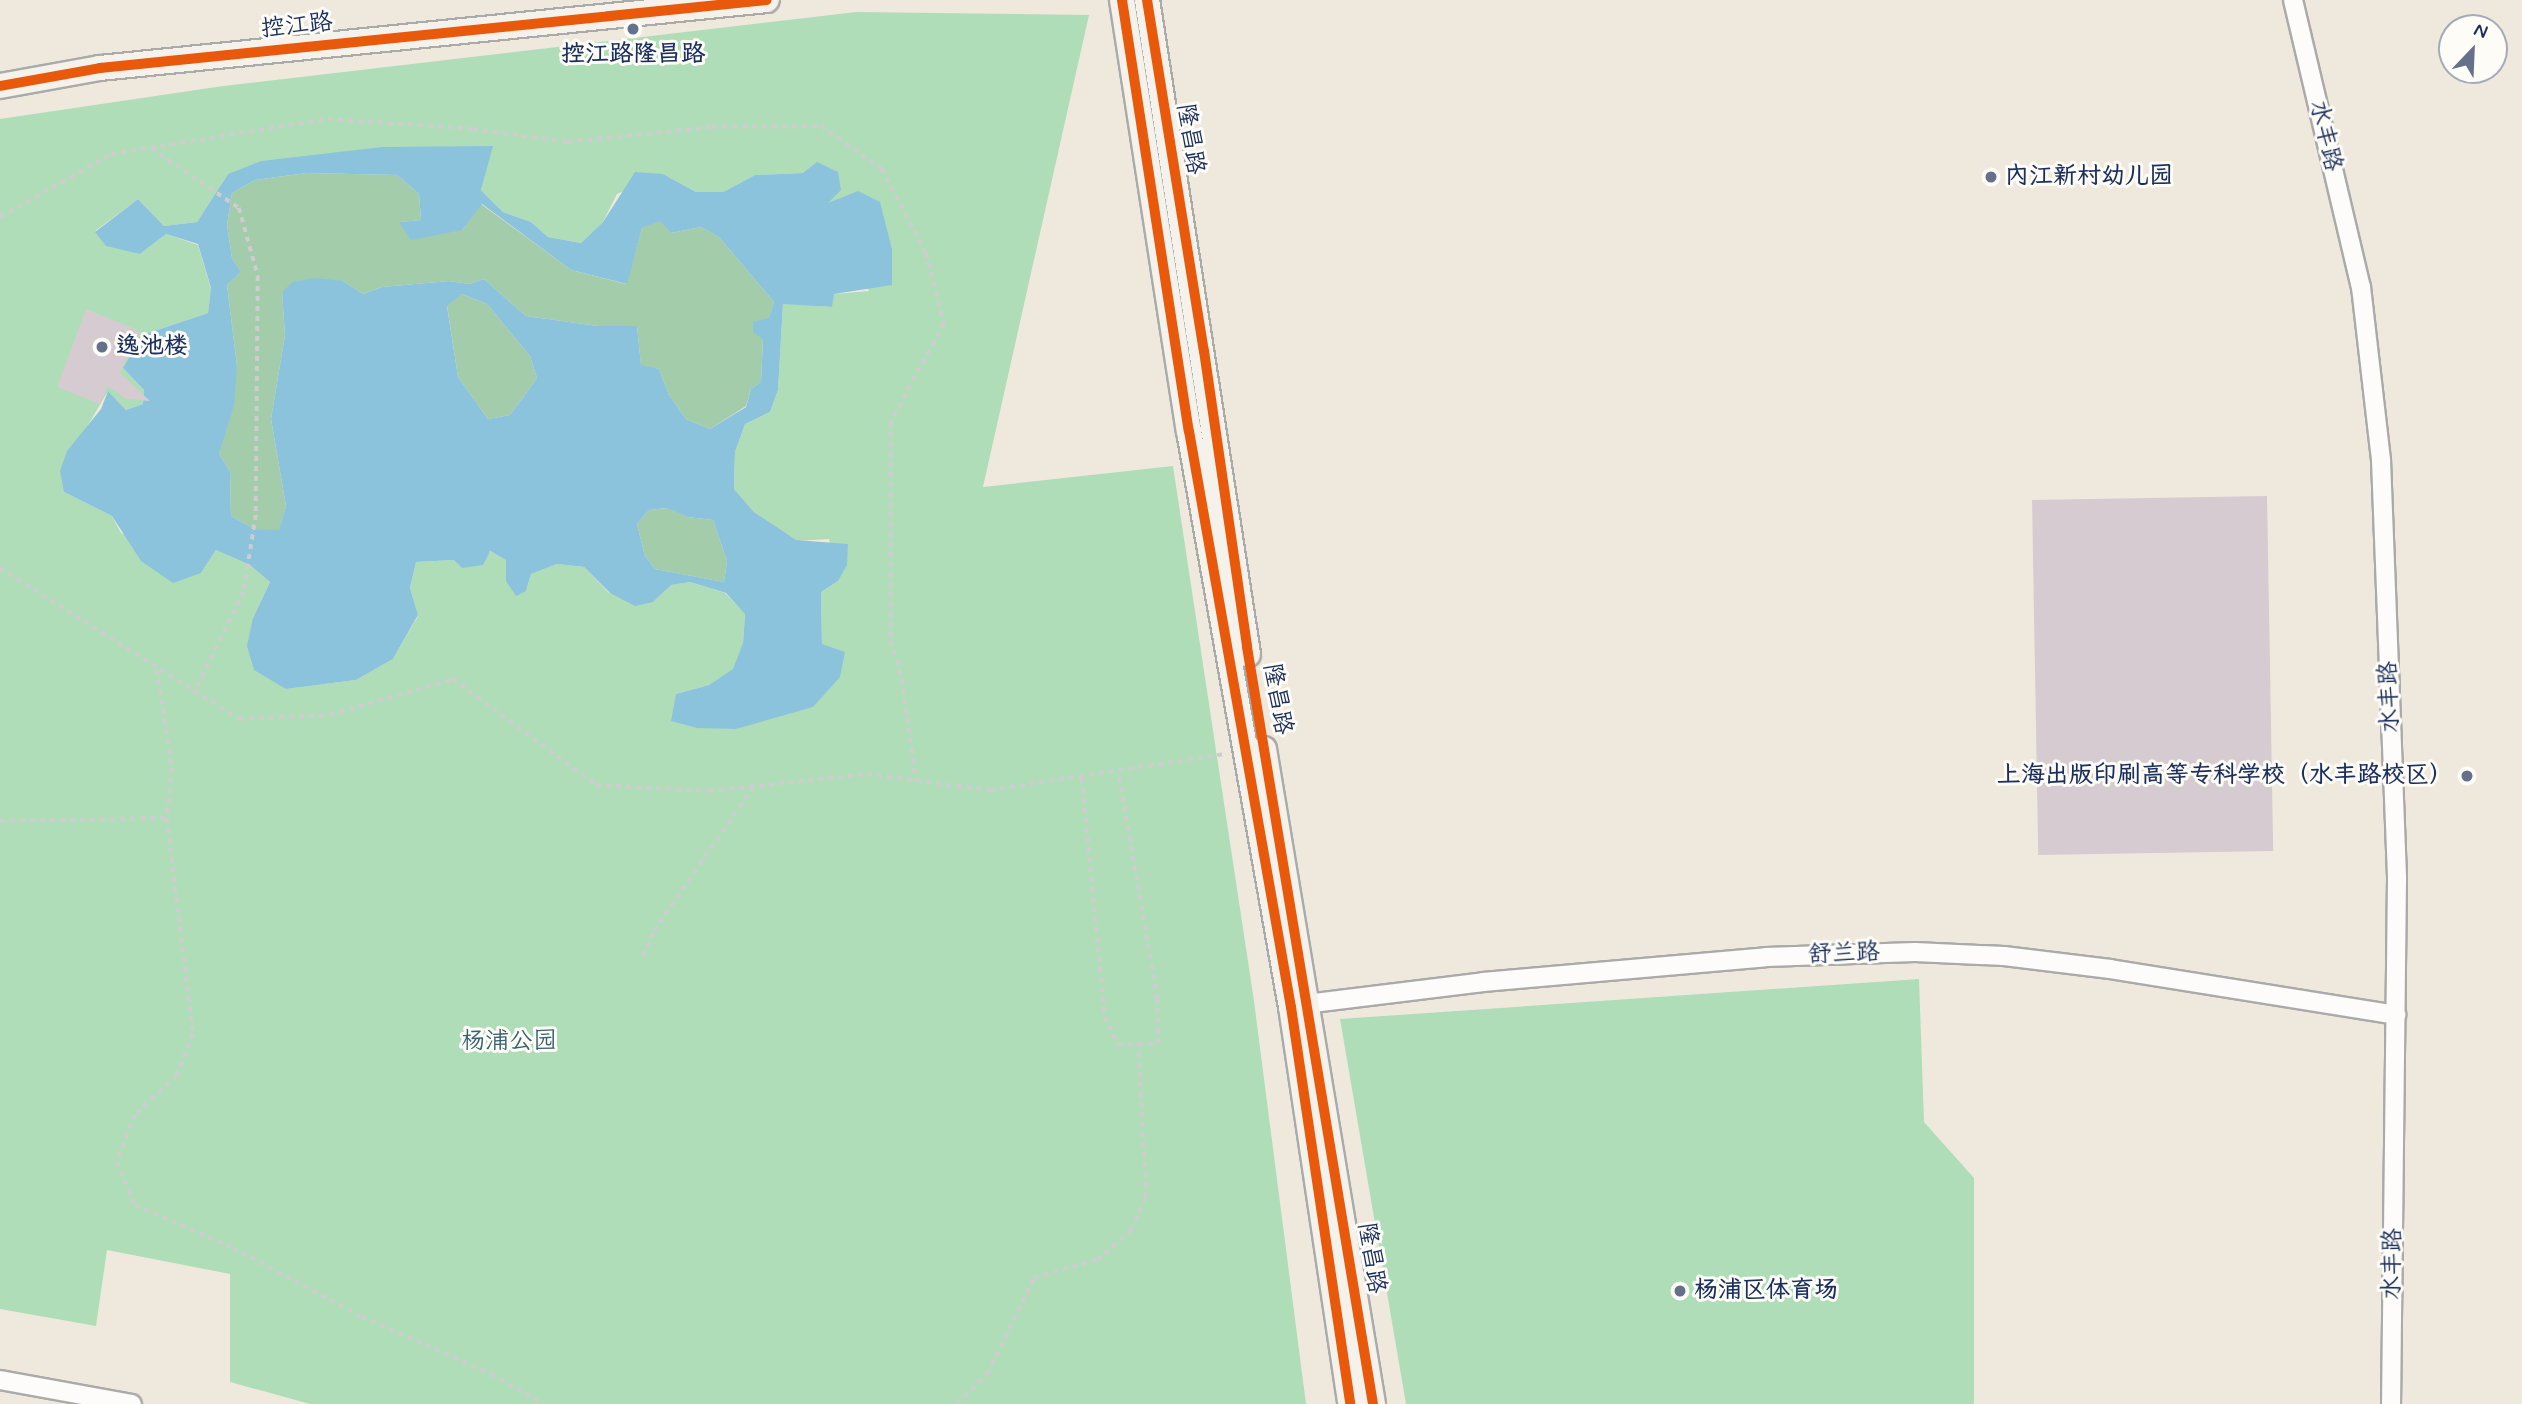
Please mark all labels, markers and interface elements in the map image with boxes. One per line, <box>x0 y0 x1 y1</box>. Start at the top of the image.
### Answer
street label: 控江路 <box>260 8 334 44</box>
north arrow <box>2438 14 2508 84</box>
text: N <box>2470 17 2491 45</box>
marker: 控江路隆昌路 <box>625 21 641 37</box>
place label: 控江路隆昌路 <box>561 41 705 69</box>
street label: 水丰路 <box>2303 98 2347 174</box>
street label: 隆昌路 <box>1170 101 1210 177</box>
place label: 内江新村幼儿园 <box>2005 163 2173 191</box>
marker: 内江新村幼儿园 <box>1983 169 1999 185</box>
place label: 逸池楼 <box>116 333 188 361</box>
marker: 逸池楼 <box>94 339 110 355</box>
street label: 隆昌路 <box>1257 661 1297 737</box>
street label: 水丰路 <box>2374 661 2406 733</box>
place label: 上海出版印刷高等专科学校（水丰路校区） <box>1997 762 2453 790</box>
marker: 上海出版印刷高等专科学校（水丰路校区） <box>2459 768 2475 784</box>
street label: 舒兰路 <box>1808 938 1880 970</box>
park label: 杨浦公园 <box>461 1028 557 1056</box>
street label: 隆昌路 <box>1351 1220 1391 1296</box>
street label: 水丰路 <box>2378 1228 2408 1300</box>
place label: 杨浦区体育场 <box>1694 1277 1838 1305</box>
marker: 杨浦区体育场 <box>1672 1283 1688 1299</box>

